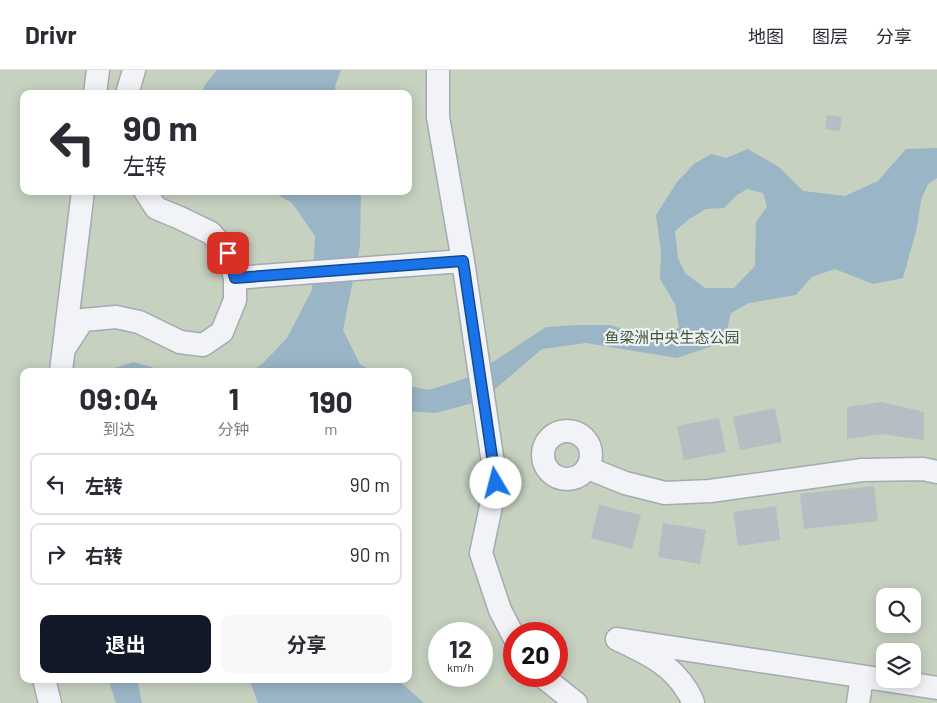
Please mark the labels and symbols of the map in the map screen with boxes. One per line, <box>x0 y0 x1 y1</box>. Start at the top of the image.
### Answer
pin <box>207 232 249 274</box>
park label: 鱼梁洲中央生态公园 <box>604 328 740 346</box>
position arrow <box>469 456 521 508</box>
speed limit sign: 20 <box>503 622 568 687</box>

